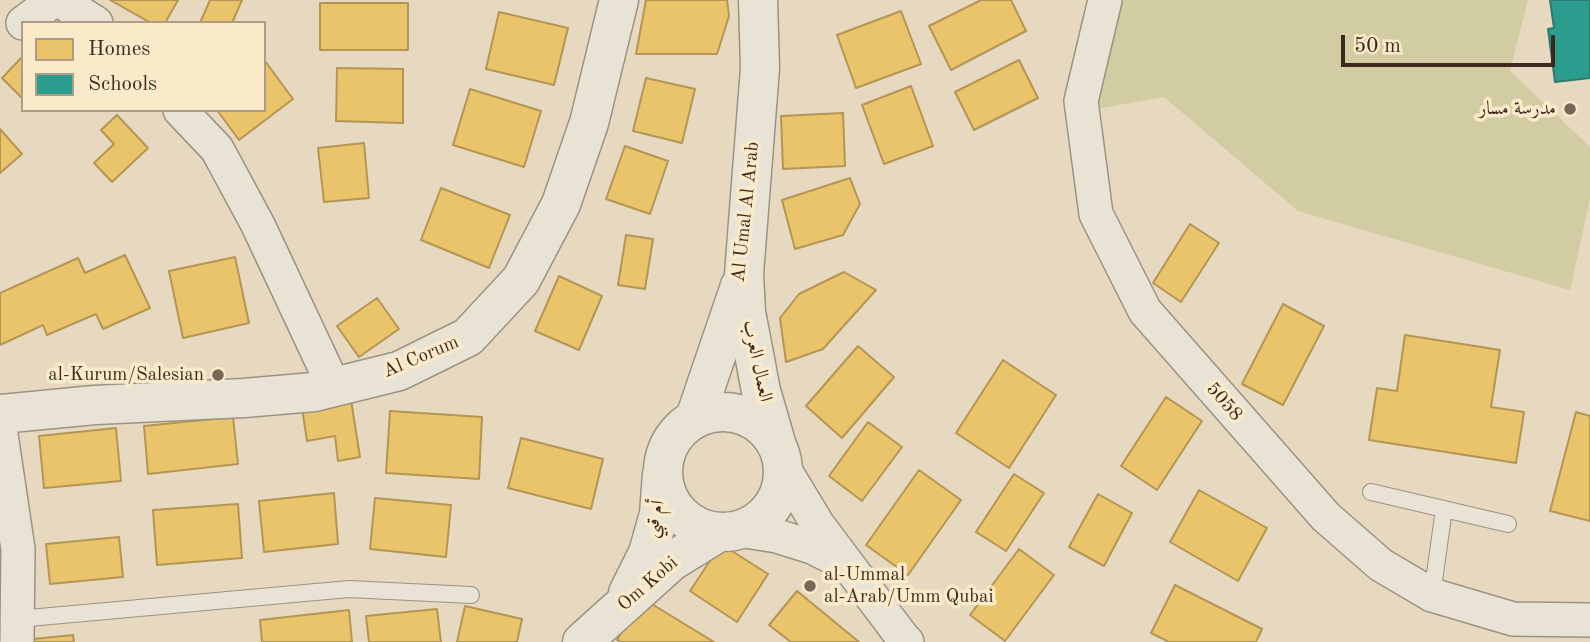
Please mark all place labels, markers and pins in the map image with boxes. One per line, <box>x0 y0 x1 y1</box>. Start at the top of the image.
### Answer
place label: مدرسة مسار <box>1479 98 1556 120</box>
marker: مدرسة مسار <box>1562 101 1578 117</box>
place label: al-Kurum/Salesian <box>48 364 204 386</box>
marker: al-Kurum/Salesian <box>210 367 226 383</box>
place label: al-Ummal al-Arab/Umm Qubai <box>824 564 994 608</box>
marker: al-Ummal al-Arab/Umm Qubai <box>802 578 818 594</box>

